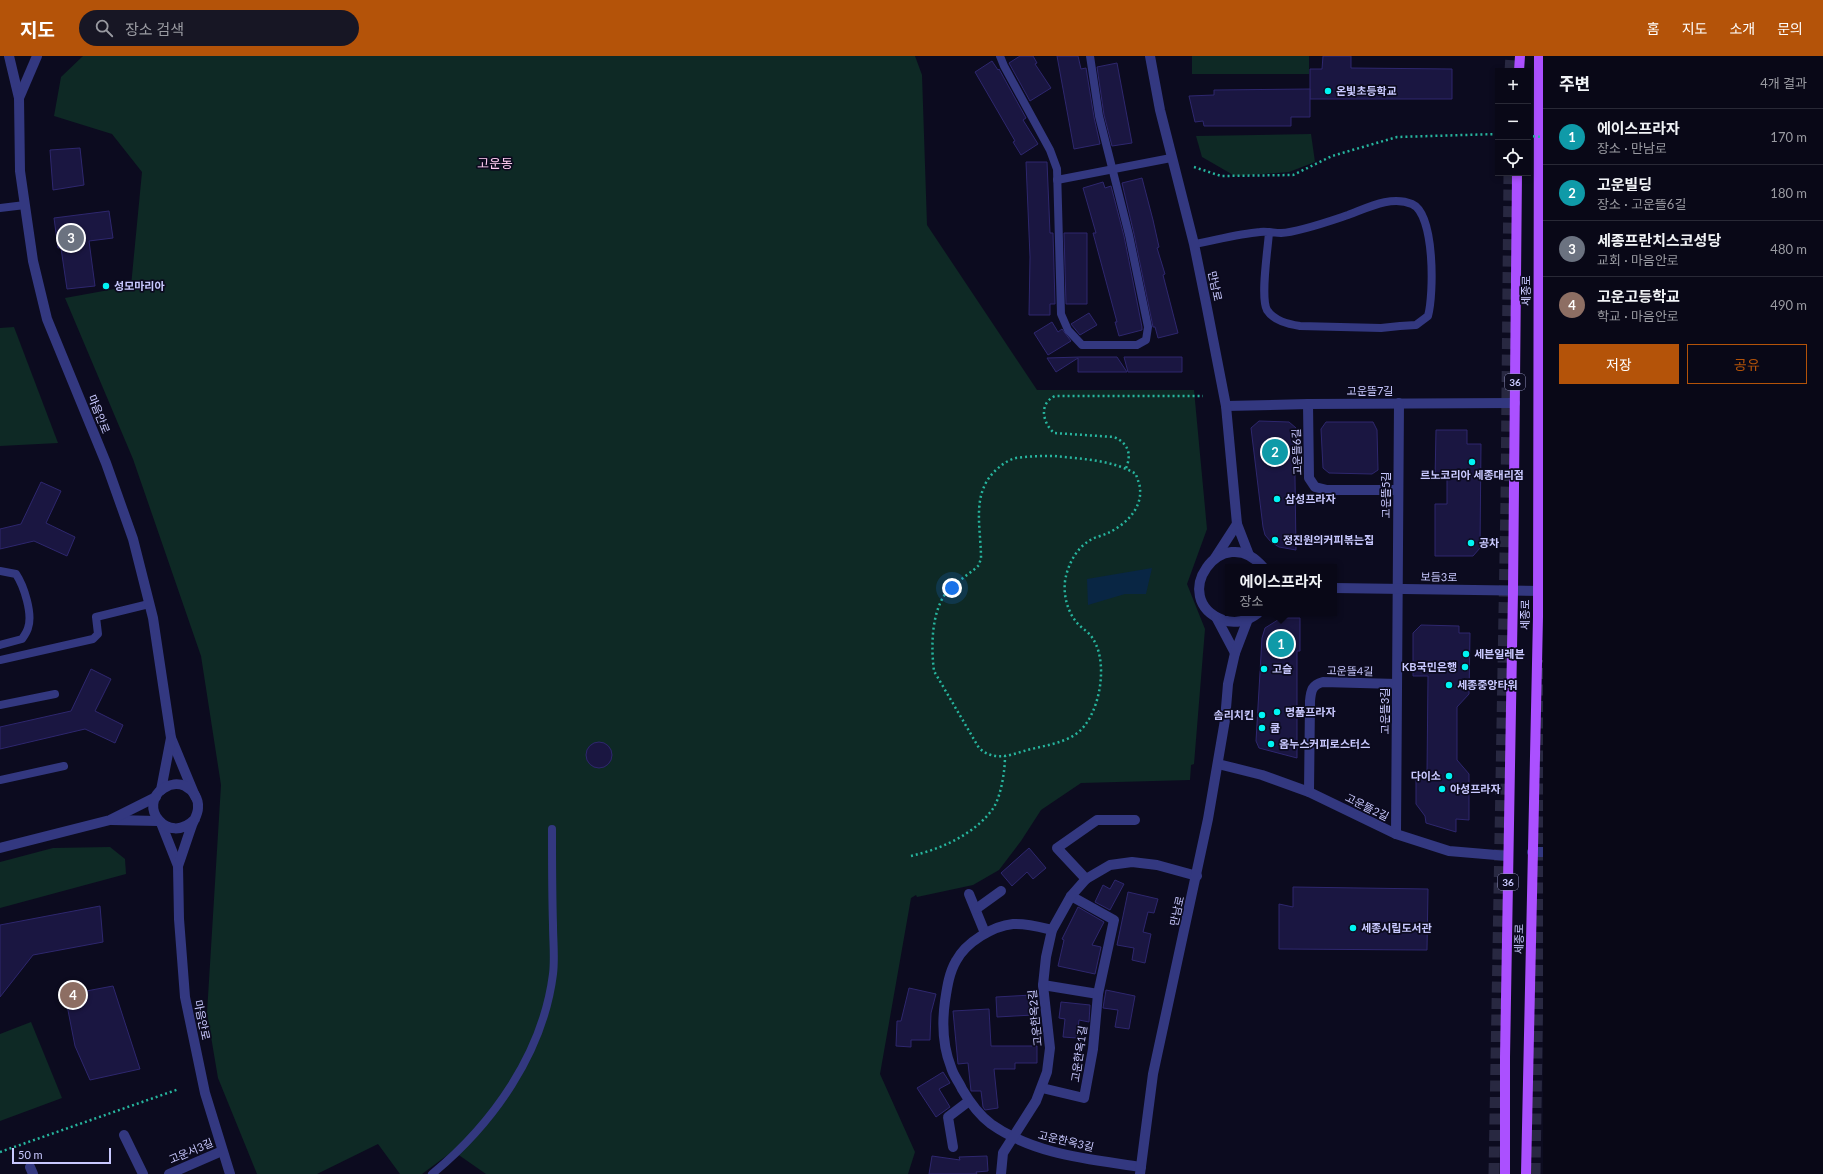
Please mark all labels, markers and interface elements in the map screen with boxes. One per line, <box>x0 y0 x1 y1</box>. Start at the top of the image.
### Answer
search box <box>79 10 359 46</box>
icon: search <box>93 17 115 39</box>
text: 지도 <box>20 18 55 41</box>
text: 장소 검색 <box>125 20 184 38</box>
text: 홈 <box>1647 20 1660 37</box>
text: 지도 <box>1682 20 1707 37</box>
text: 소개 <box>1729 20 1755 37</box>
text: 문의 <box>1777 20 1803 37</box>
map controls <box>1495 68 1531 176</box>
button: + <box>1495 68 1531 104</box>
text: 주변 <box>1559 73 1590 94</box>
text: 4개 결과 <box>1760 75 1807 91</box>
place label: 온빛초등학교 <box>1336 84 1397 97</box>
marker: 온빛초등학교 <box>1323 86 1333 96</box>
button: − <box>1495 104 1531 140</box>
text: 에이스프라자 <box>1597 119 1680 137</box>
text: 1 <box>1568 129 1576 145</box>
text: 170 m <box>1770 129 1807 145</box>
button: locate <box>1495 140 1531 176</box>
text: 장소 · 만남로 <box>1597 140 1667 156</box>
district label: 고운동 <box>477 155 513 171</box>
text: 고운빌딩 <box>1597 175 1652 193</box>
text: 2 <box>1568 185 1576 201</box>
text: 180 m <box>1770 185 1807 201</box>
text: 장소 · 고운뜰6길 <box>1597 196 1686 212</box>
pin: 3 <box>58 223 84 253</box>
text: 세종프란치스코성당 <box>1597 231 1721 249</box>
text: 3 <box>1568 241 1576 257</box>
text: 480 m <box>1770 241 1807 257</box>
text: 교회 · 마음안로 <box>1597 252 1679 268</box>
street label: 만남로 <box>1206 270 1225 302</box>
street label: 세종로 <box>1519 276 1532 306</box>
place label: 성모마리아 <box>114 279 165 292</box>
marker: 성모마리아 <box>101 281 111 291</box>
text: 고운고등학교 <box>1597 287 1680 305</box>
text: 4 <box>1568 297 1576 313</box>
text: 490 m <box>1770 297 1807 313</box>
text: 학교 · 마음안로 <box>1597 308 1679 324</box>
button: 저장 <box>1559 344 1679 384</box>
button: 공유 <box>1687 344 1807 384</box>
road number: 36 <box>1505 374 1525 390</box>
street label: 고운뜰7길 <box>1347 384 1393 397</box>
street label: 마음안로 <box>86 393 113 435</box>
street label: 고운뜰6길 <box>1289 428 1304 476</box>
pin: 2 <box>1262 437 1288 467</box>
marker: 르노코리아 세종대리점 <box>1467 457 1477 467</box>
place label: 르노코리아 세종대리점 <box>1420 468 1524 481</box>
street label: 고운뜰5길 <box>1379 472 1392 518</box>
place label: 삼성프라자 <box>1285 492 1336 505</box>
marker: 삼성프라자 <box>1272 494 1282 504</box>
place label: 정진원의커피볶는집 <box>1283 533 1374 546</box>
marker: 정진원의커피볶는집 <box>1270 535 1280 545</box>
place label: 공차 <box>1479 536 1499 549</box>
marker: 공차 <box>1466 538 1476 548</box>
popup <box>1225 564 1337 616</box>
street label: 보듬3로 <box>1421 570 1457 583</box>
text: 에이스프라자 <box>1240 572 1322 590</box>
your location <box>942 578 962 598</box>
text: 장소 <box>1240 593 1264 609</box>
street label: 세종로 <box>1518 600 1531 630</box>
pin: 1 <box>1268 629 1294 659</box>
place label: 세븐일레븐 <box>1474 647 1525 660</box>
marker: 세븐일레븐 <box>1461 649 1471 659</box>
place label: KB국민은행 <box>1402 660 1457 673</box>
place label: 고슬 <box>1272 662 1292 675</box>
marker: KB국민은행 <box>1460 662 1470 672</box>
marker: 고슬 <box>1259 664 1269 674</box>
street label: 고운뜰4길 <box>1326 664 1374 677</box>
place label: 세종중앙타워 <box>1457 678 1518 691</box>
marker: 세종중앙타워 <box>1444 680 1454 690</box>
street label: 고운뜰3길 <box>1378 688 1391 734</box>
place label: 명품프라자 <box>1285 705 1336 718</box>
marker: 명품프라자 <box>1272 707 1282 717</box>
place label: 솜리치킨 <box>1214 708 1254 721</box>
marker: 솜리치킨 <box>1257 710 1267 720</box>
place label: 쿰 <box>1270 721 1280 734</box>
marker: 쿰 <box>1257 723 1267 733</box>
place label: 옴누스커피로스터스 <box>1279 737 1370 750</box>
marker: 옴누스커피로스터스 <box>1266 739 1276 749</box>
place label: 다이소 <box>1411 769 1441 782</box>
marker: 다이소 <box>1444 771 1454 781</box>
place label: 아성프라자 <box>1450 782 1501 795</box>
marker: 아성프라자 <box>1437 784 1447 794</box>
street label: 고운뜰2길 <box>1343 790 1391 823</box>
road number: 36 <box>1498 874 1518 890</box>
street label: 만남로 <box>1167 895 1186 927</box>
place label: 세종시립도서관 <box>1361 921 1432 934</box>
marker: 세종시립도서관 <box>1348 923 1358 933</box>
street label: 세종로 <box>1512 924 1525 954</box>
pin: 4 <box>60 980 86 1010</box>
street label: 고운한옥2길 <box>1025 989 1044 1047</box>
street label: 마음안로 <box>192 999 213 1041</box>
street label: 고운한옥1길 <box>1068 1025 1089 1083</box>
street label: 고운한옥3길 <box>1037 1128 1095 1153</box>
street label: 고운서3길 <box>167 1135 215 1166</box>
scale bar <box>12 1146 111 1165</box>
text: 50 m <box>18 1148 43 1161</box>

